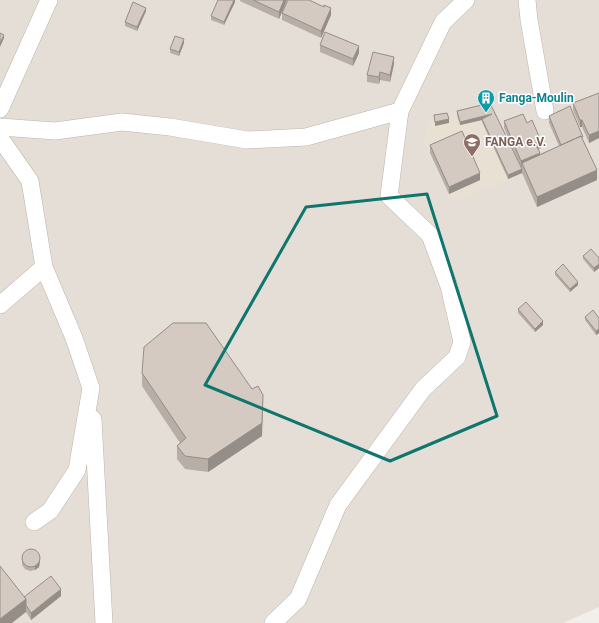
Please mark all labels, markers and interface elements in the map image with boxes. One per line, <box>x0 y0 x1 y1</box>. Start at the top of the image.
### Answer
building icon: Fanga-Moulin <box>476 88 496 113</box>
place label: Fanga-Moulin <box>499 91 574 105</box>
school or university icon: FANGA e.V. <box>462 132 482 157</box>
place label: FANGA e.V. <box>485 135 546 149</box>

